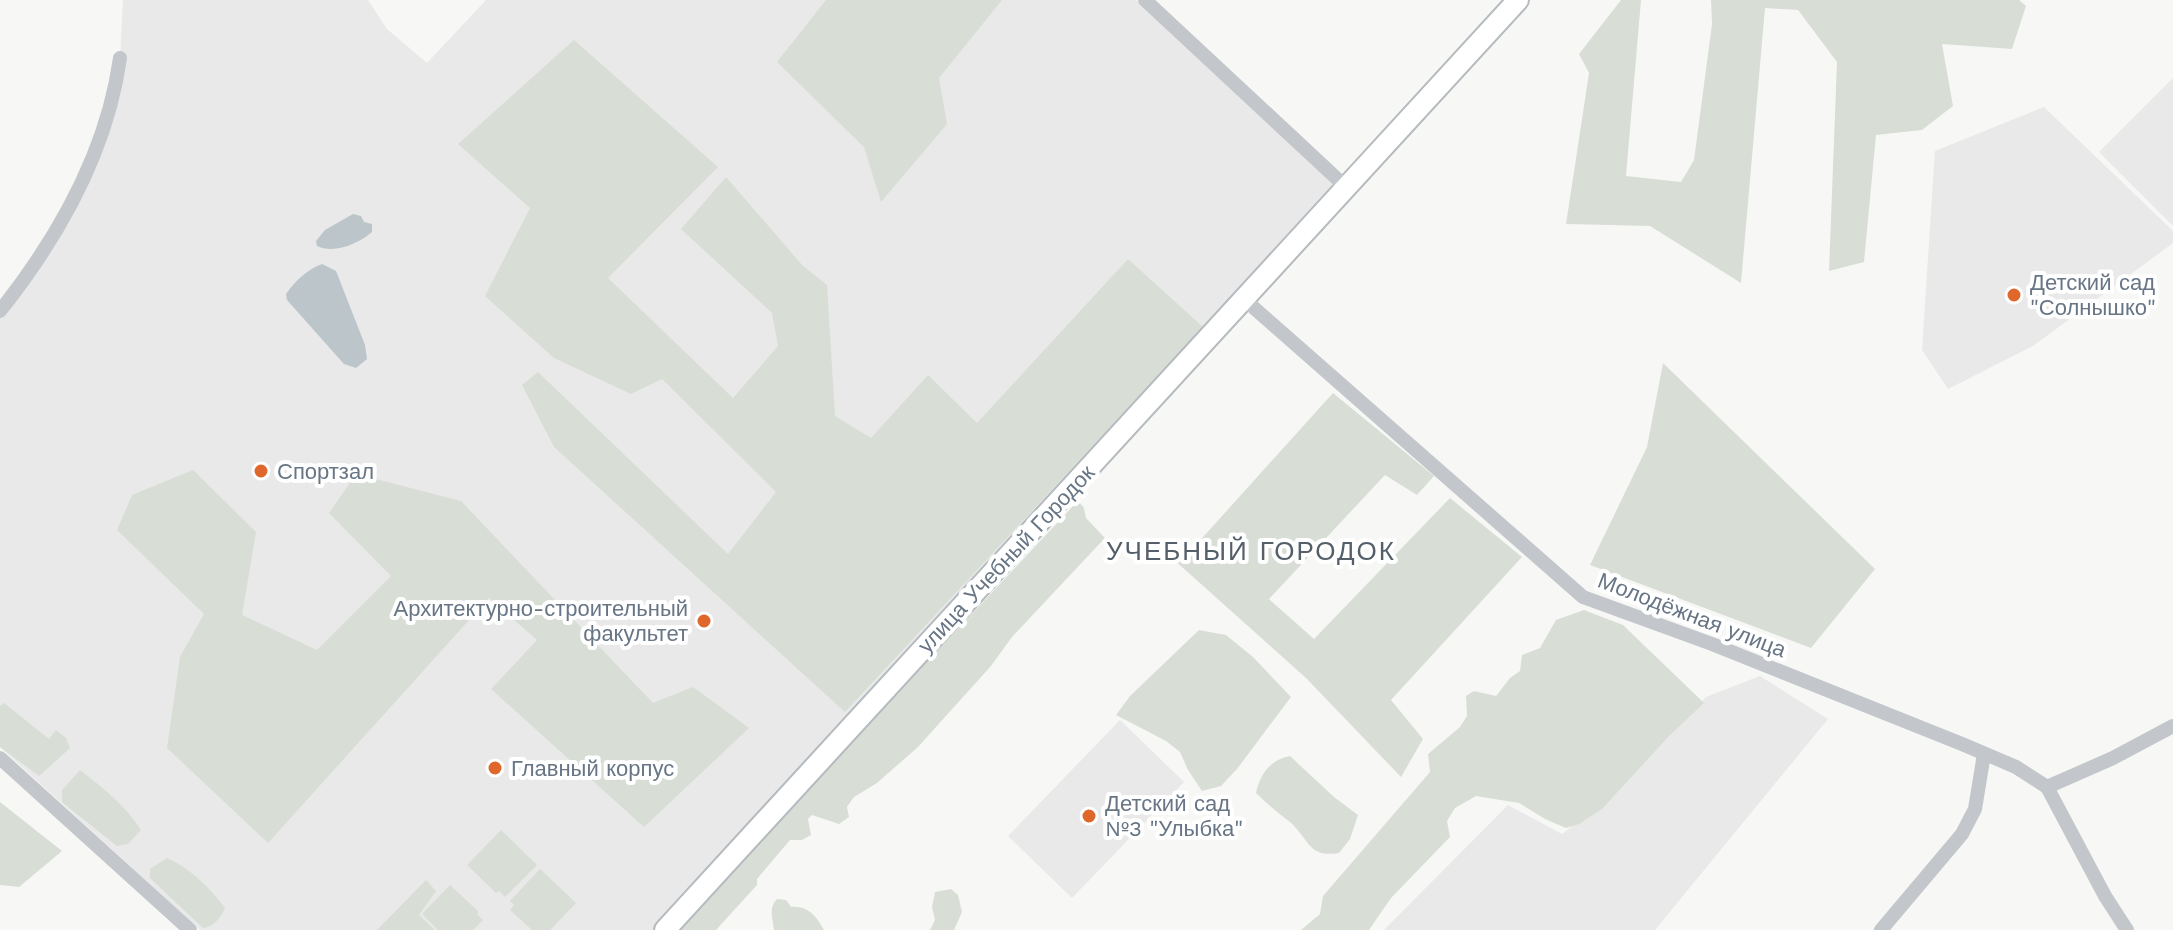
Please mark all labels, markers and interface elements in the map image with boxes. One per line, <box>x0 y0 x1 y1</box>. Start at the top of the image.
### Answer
place label: Детский сад "Солнышко" <box>2030 270 2156 320</box>
marker: Детский сад "Солнышко" <box>2005 286 2023 304</box>
place label: Спортзал <box>277 459 374 484</box>
street label: улица Учебный Городок <box>913 460 1100 658</box>
marker: Спортзал <box>252 462 270 480</box>
district label: УЧЕБНЫЙ ГОРОДОК <box>1106 536 1396 566</box>
street label: Молодёжная улица <box>1595 568 1790 663</box>
place label: Архитектурно-строительный факультет <box>393 596 688 646</box>
marker: Архитектурно-строительный факультет <box>695 612 713 630</box>
place label: Главный корпус <box>511 756 674 781</box>
marker: Главный корпус <box>486 759 504 777</box>
place label: Детский сад №3 "Улыбка" <box>1105 791 1243 841</box>
marker: Детский сад №3 "Улыбка" <box>1080 807 1098 825</box>

